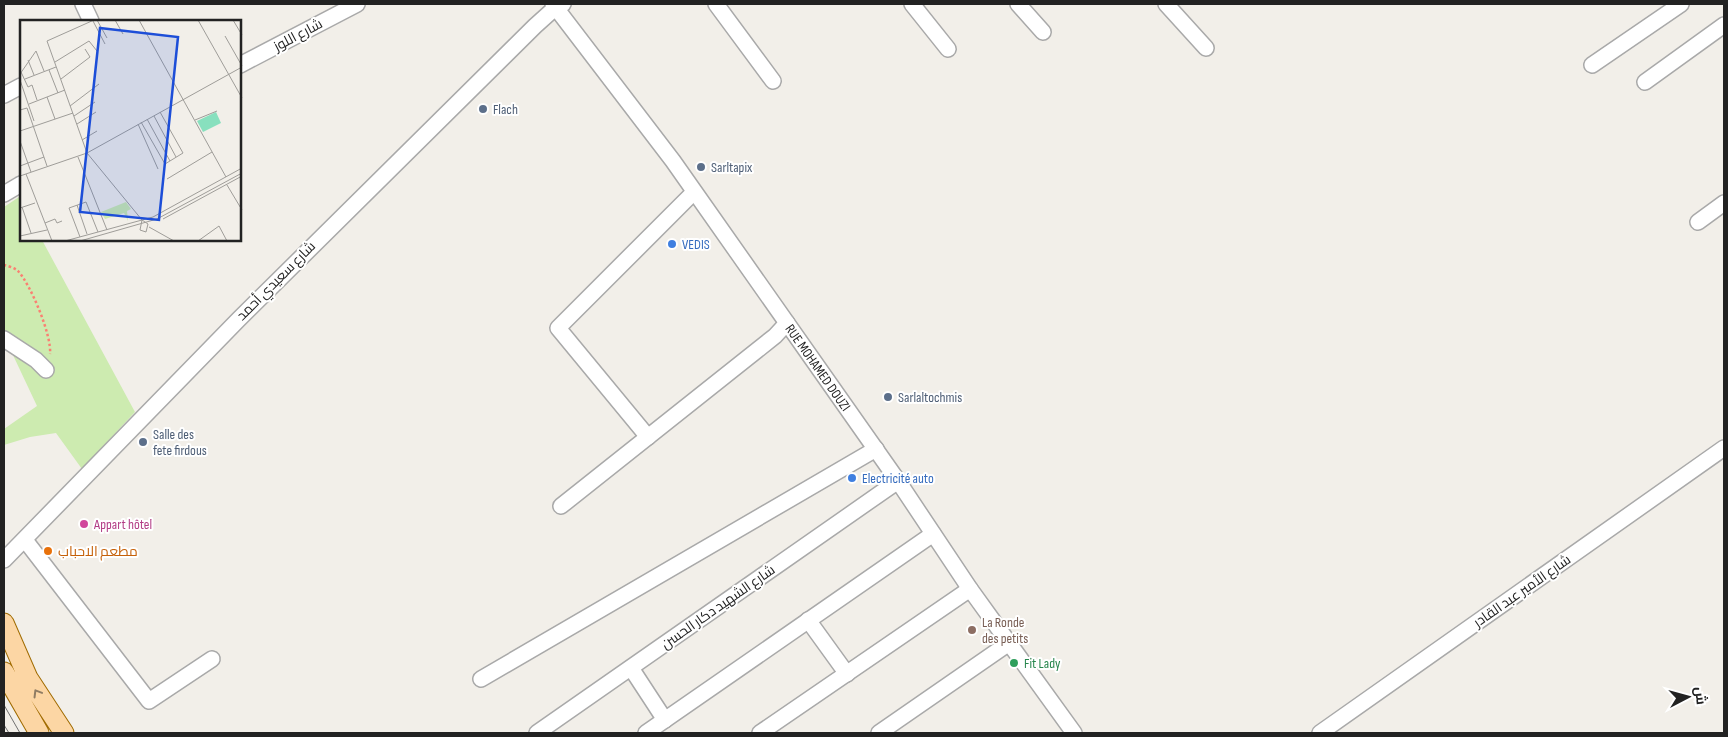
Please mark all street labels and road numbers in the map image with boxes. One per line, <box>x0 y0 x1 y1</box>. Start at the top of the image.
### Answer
street label: شارع اللوز <box>270 15 325 55</box>
street label: شارع سعيدي أحمد <box>232 237 321 326</box>
street label: RUE MOHAMED DOUZI <box>782 321 855 414</box>
street label: شارع الأمير عبد القادر <box>1469 551 1574 631</box>
street label: شارع الشهيد دكار الحسن <box>658 561 778 653</box>

